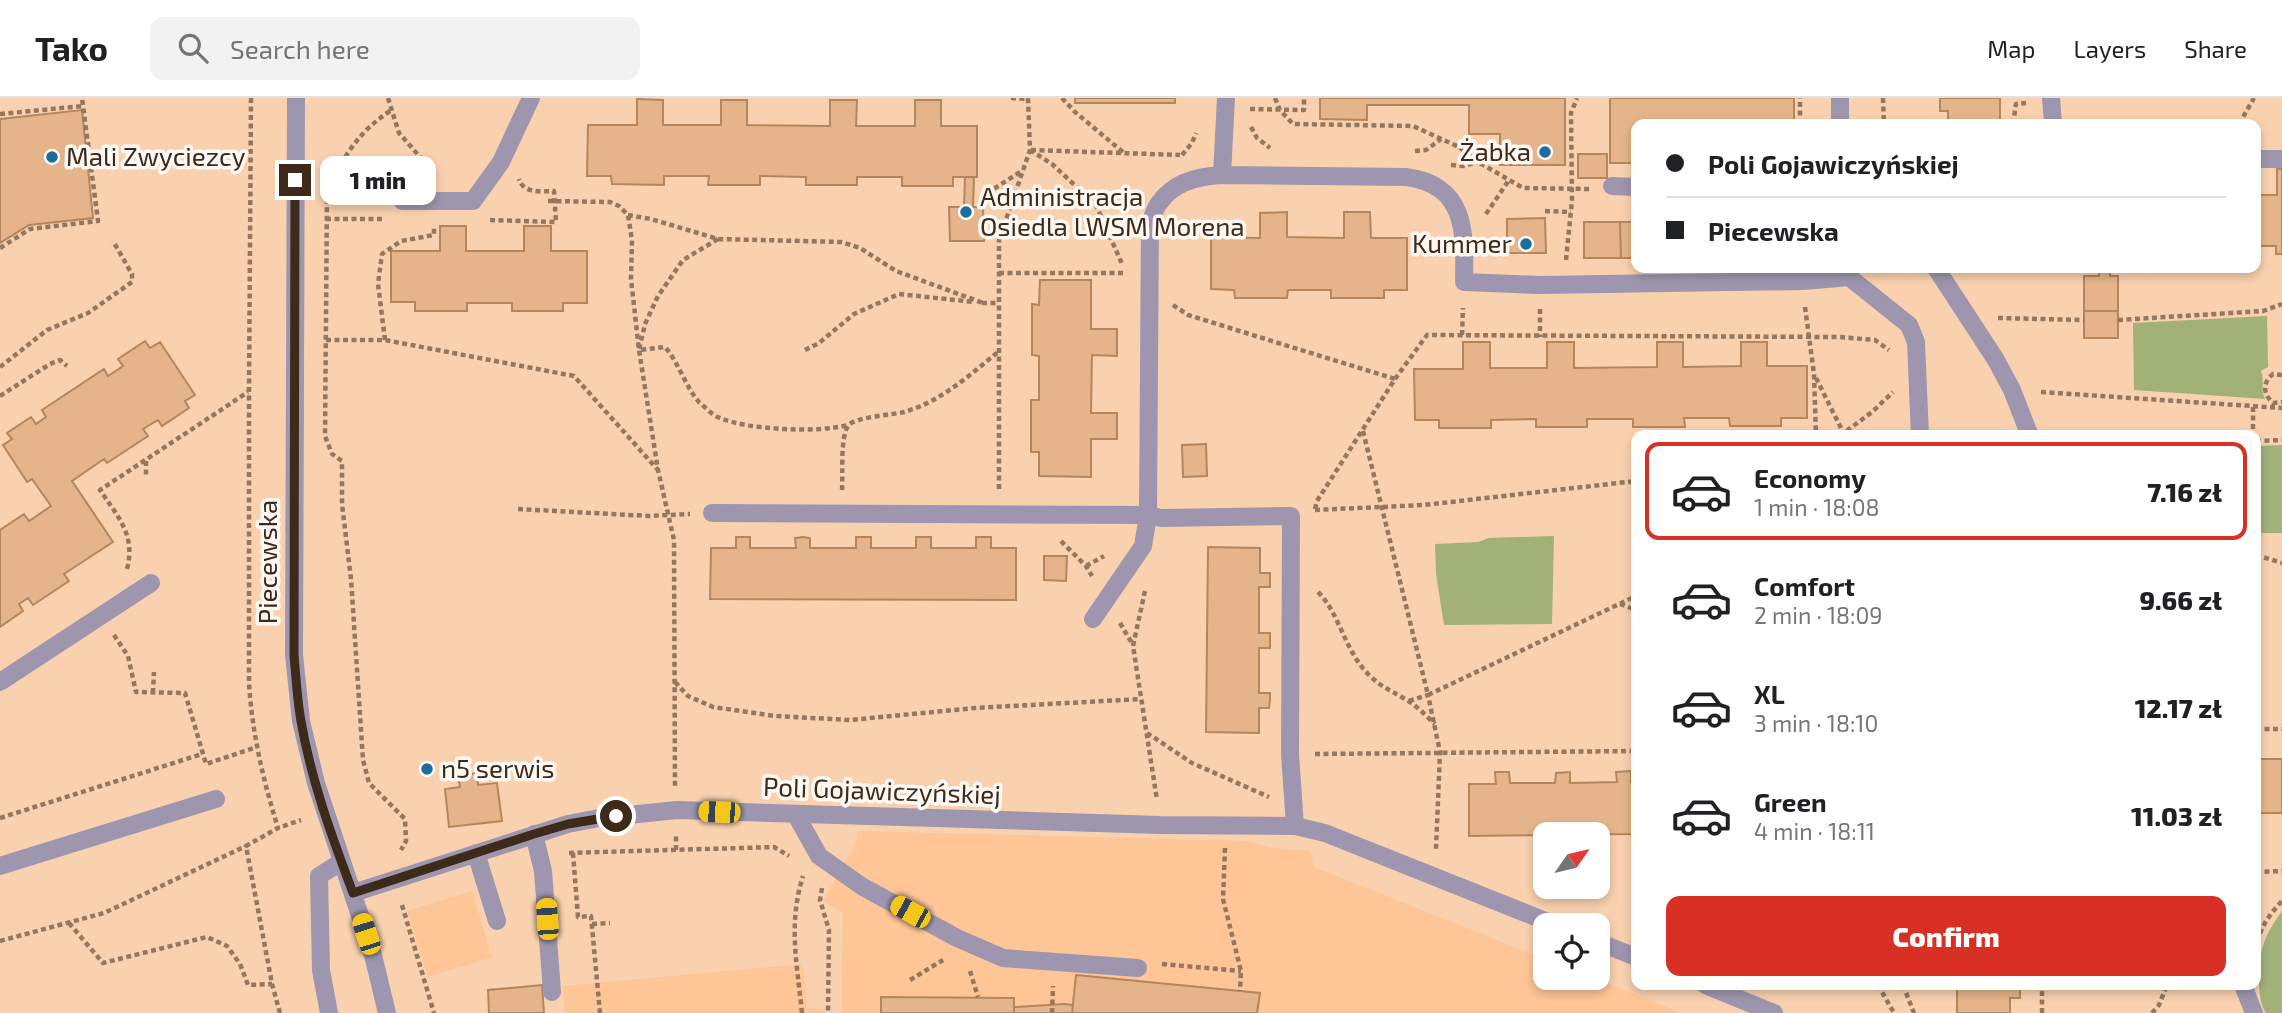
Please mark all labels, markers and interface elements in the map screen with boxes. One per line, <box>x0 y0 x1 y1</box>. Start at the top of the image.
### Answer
search box <box>150 17 640 80</box>
text: Tako <box>35 28 108 68</box>
icon: search <box>174 29 212 67</box>
text: Search here <box>230 33 370 64</box>
text: Map <box>1987 34 2035 63</box>
text: Layers <box>2073 34 2146 63</box>
text: Share <box>2184 34 2247 63</box>
place label: Żabka <box>1460 135 1531 166</box>
place label: Mali Zwyciezcy <box>66 140 246 171</box>
marker: Żabka <box>1537 144 1553 160</box>
text: Poli Gojawiczyńskiej <box>1708 148 1959 179</box>
marker: Mali Zwyciezcy <box>44 149 60 165</box>
callout: 1 min <box>320 155 435 204</box>
route end <box>279 164 311 196</box>
text: 1 min <box>350 166 406 194</box>
place label: Administracja Osiedla LWSM Morena <box>980 180 1245 241</box>
marker: Administracja Osiedla LWSM Morena <box>958 204 974 220</box>
text: Piecewska <box>1708 215 1839 246</box>
place label: Kummer <box>1412 227 1512 258</box>
marker: Kummer <box>1518 236 1534 252</box>
icon: car <box>1670 460 1733 523</box>
text: Economy <box>1754 462 1866 493</box>
text: 7.16 zł <box>2147 476 2222 507</box>
text: 1 min · 18:08 <box>1754 493 1880 521</box>
street label: Piecewska <box>251 500 282 624</box>
icon: car <box>1670 568 1733 631</box>
text: Comfort <box>1754 570 1855 601</box>
text: 9.66 zł <box>2139 584 2222 615</box>
text: 2 min · 18:09 <box>1754 601 1883 629</box>
icon: car <box>1670 676 1733 739</box>
text: XL <box>1754 678 1785 709</box>
text: 12.17 zł <box>2135 692 2222 723</box>
text: 3 min · 18:10 <box>1754 709 1878 737</box>
place label: n5 serwis <box>441 752 555 783</box>
marker: n5 serwis <box>419 761 435 777</box>
street label: Poli Gojawiczyńskiej <box>763 770 1001 809</box>
icon: car <box>1670 784 1733 847</box>
text: Green <box>1754 786 1827 817</box>
route start <box>600 800 632 832</box>
text: 11.03 zł <box>2131 800 2222 831</box>
car <box>698 801 741 823</box>
text: 4 min · 18:11 <box>1754 817 1875 845</box>
north arrow <box>1533 822 1610 900</box>
map controls <box>1533 822 1610 990</box>
car <box>887 893 934 931</box>
button: Confirm <box>1666 896 2226 976</box>
car <box>536 897 559 941</box>
car <box>350 911 383 957</box>
button: locate <box>1533 913 1610 990</box>

